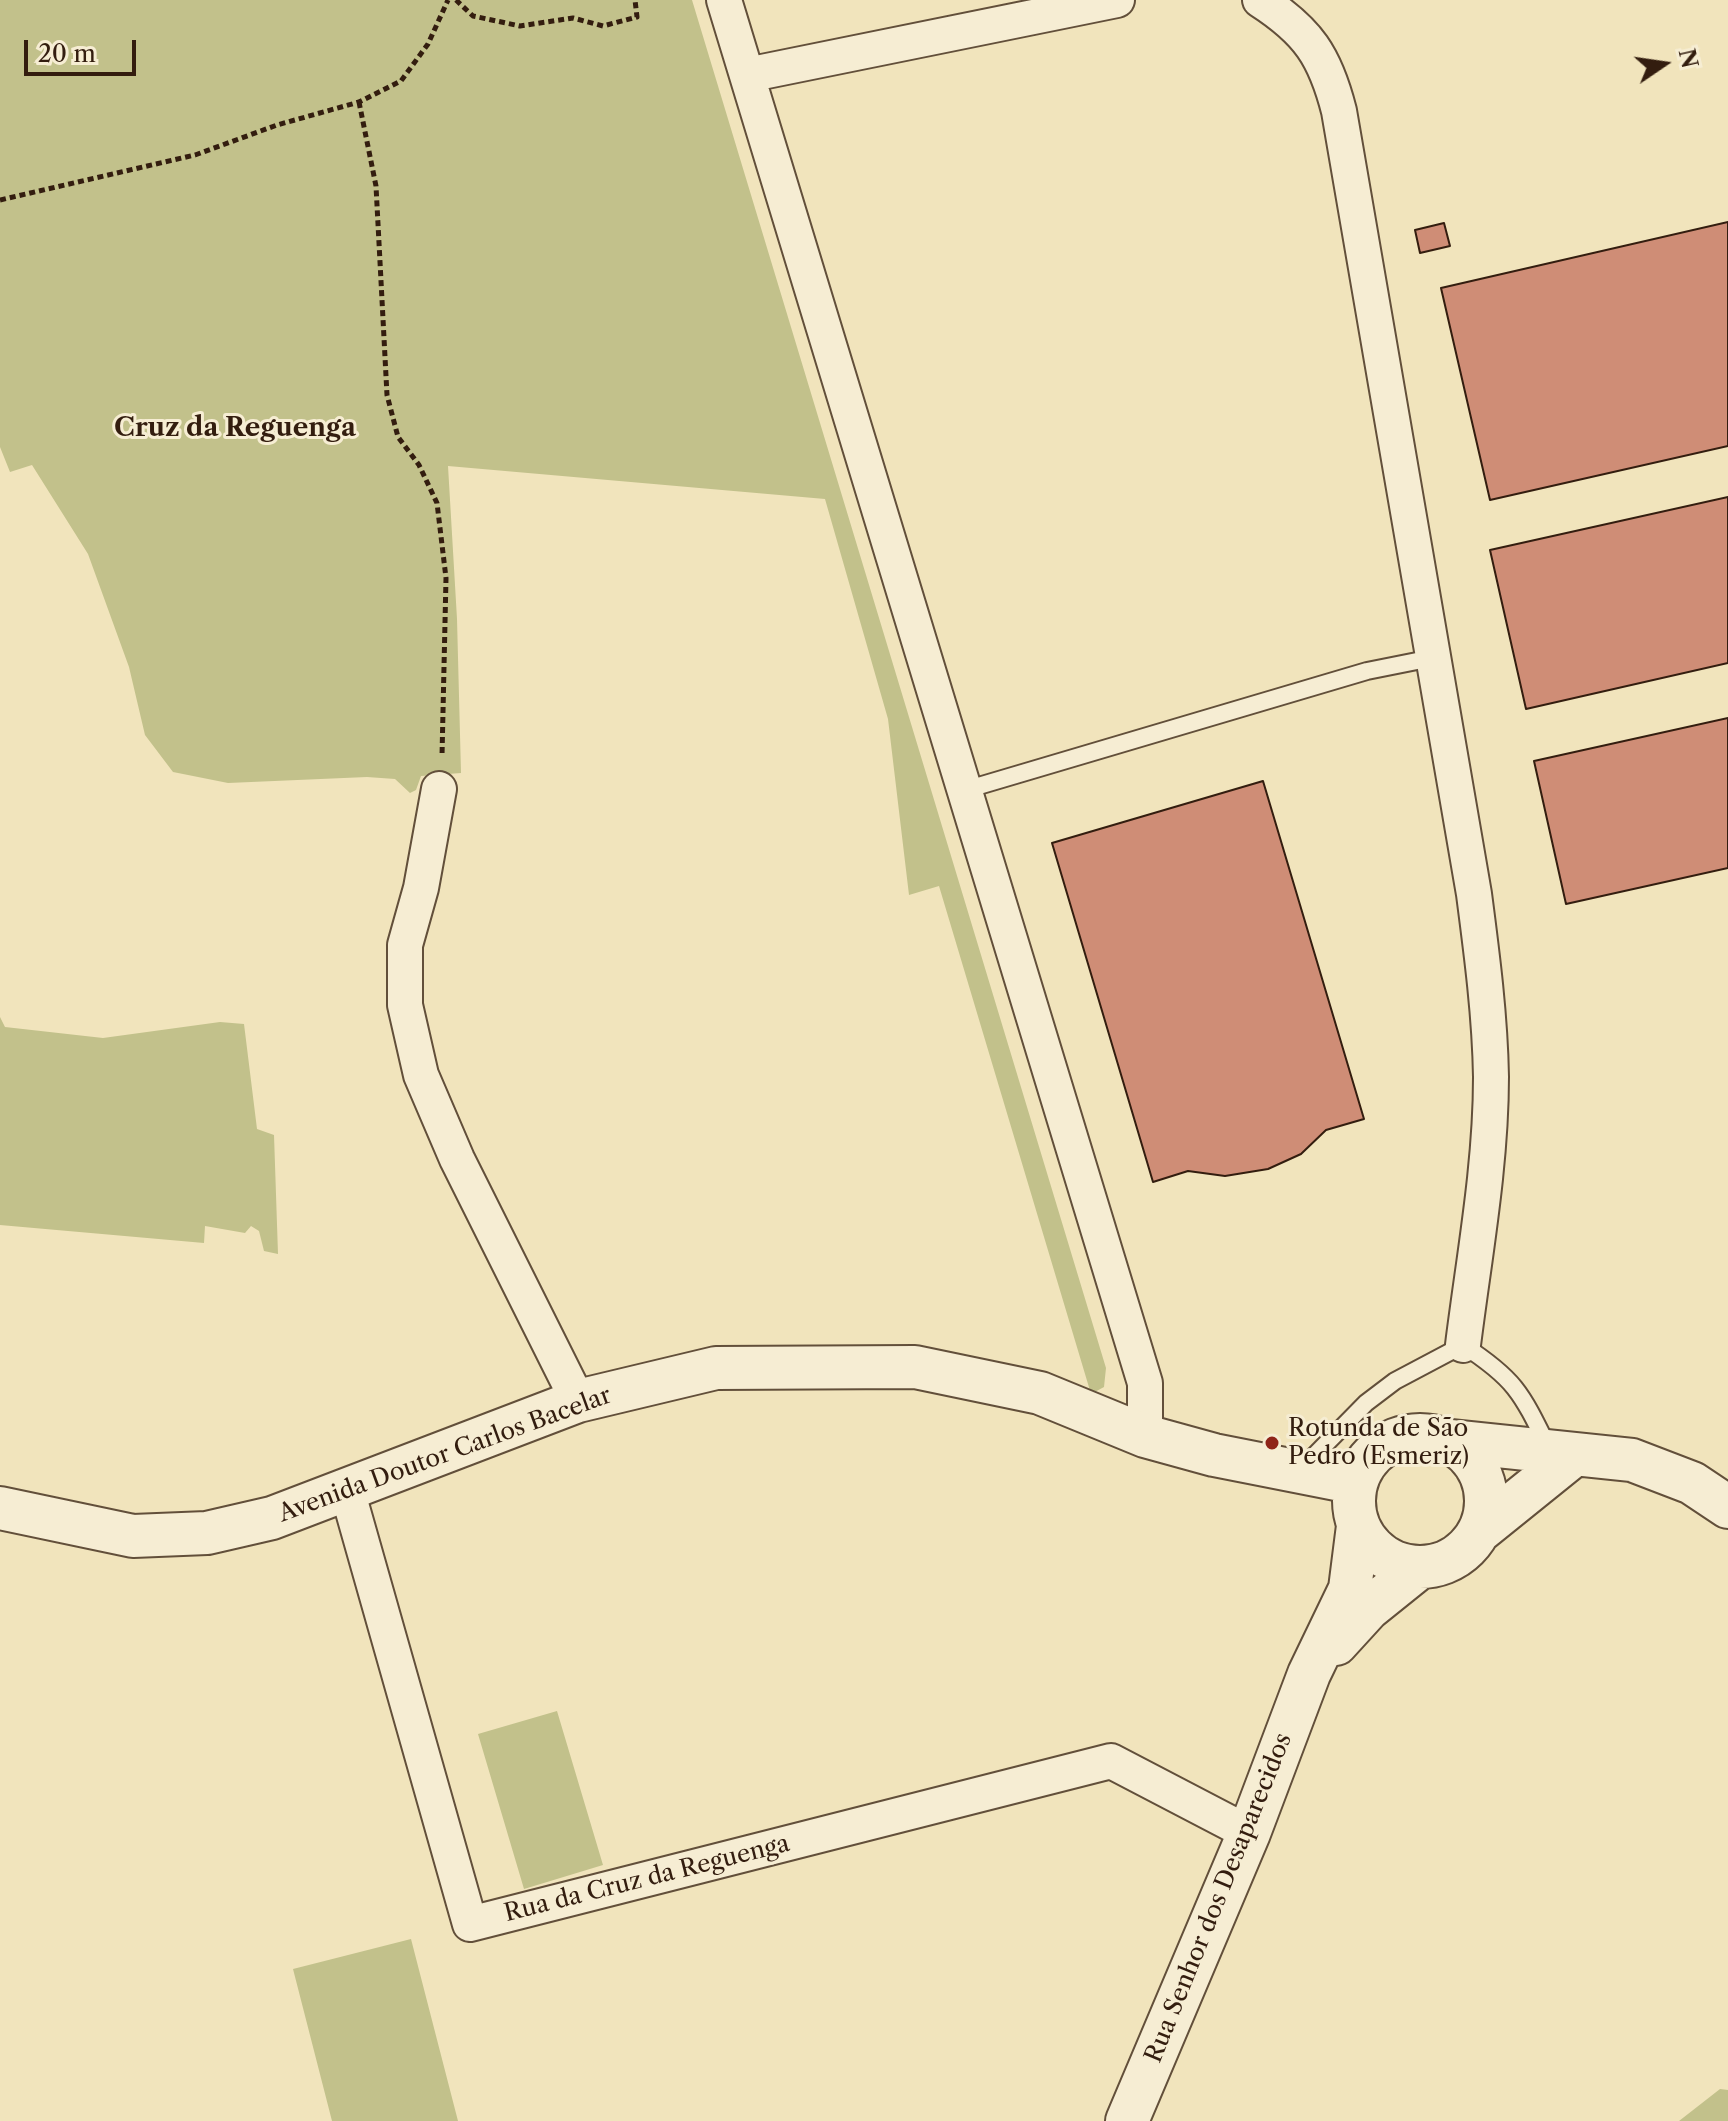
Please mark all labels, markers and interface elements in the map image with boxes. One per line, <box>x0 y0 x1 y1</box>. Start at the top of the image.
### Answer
scale bar <box>28 24 140 74</box>
north arrow <box>1624 24 1704 104</box>
text: 20 m <box>38 39 96 68</box>
text: N <box>1673 46 1703 71</box>
district label: Cruz da Reguenga <box>114 412 356 444</box>
street label: Avenida Doutor Carlos Bacelar <box>275 1381 615 1529</box>
place label: Rotunda de São Pedro (Esmeriz) <box>1288 1415 1469 1471</box>
marker: Rotunda de São Pedro (Esmeriz) <box>1263 1434 1281 1452</box>
street label: Rua Senhor dos Desaparecidos <box>1140 1729 1298 2067</box>
street label: Rua da Cruz da Reguenga <box>501 1830 793 1928</box>

